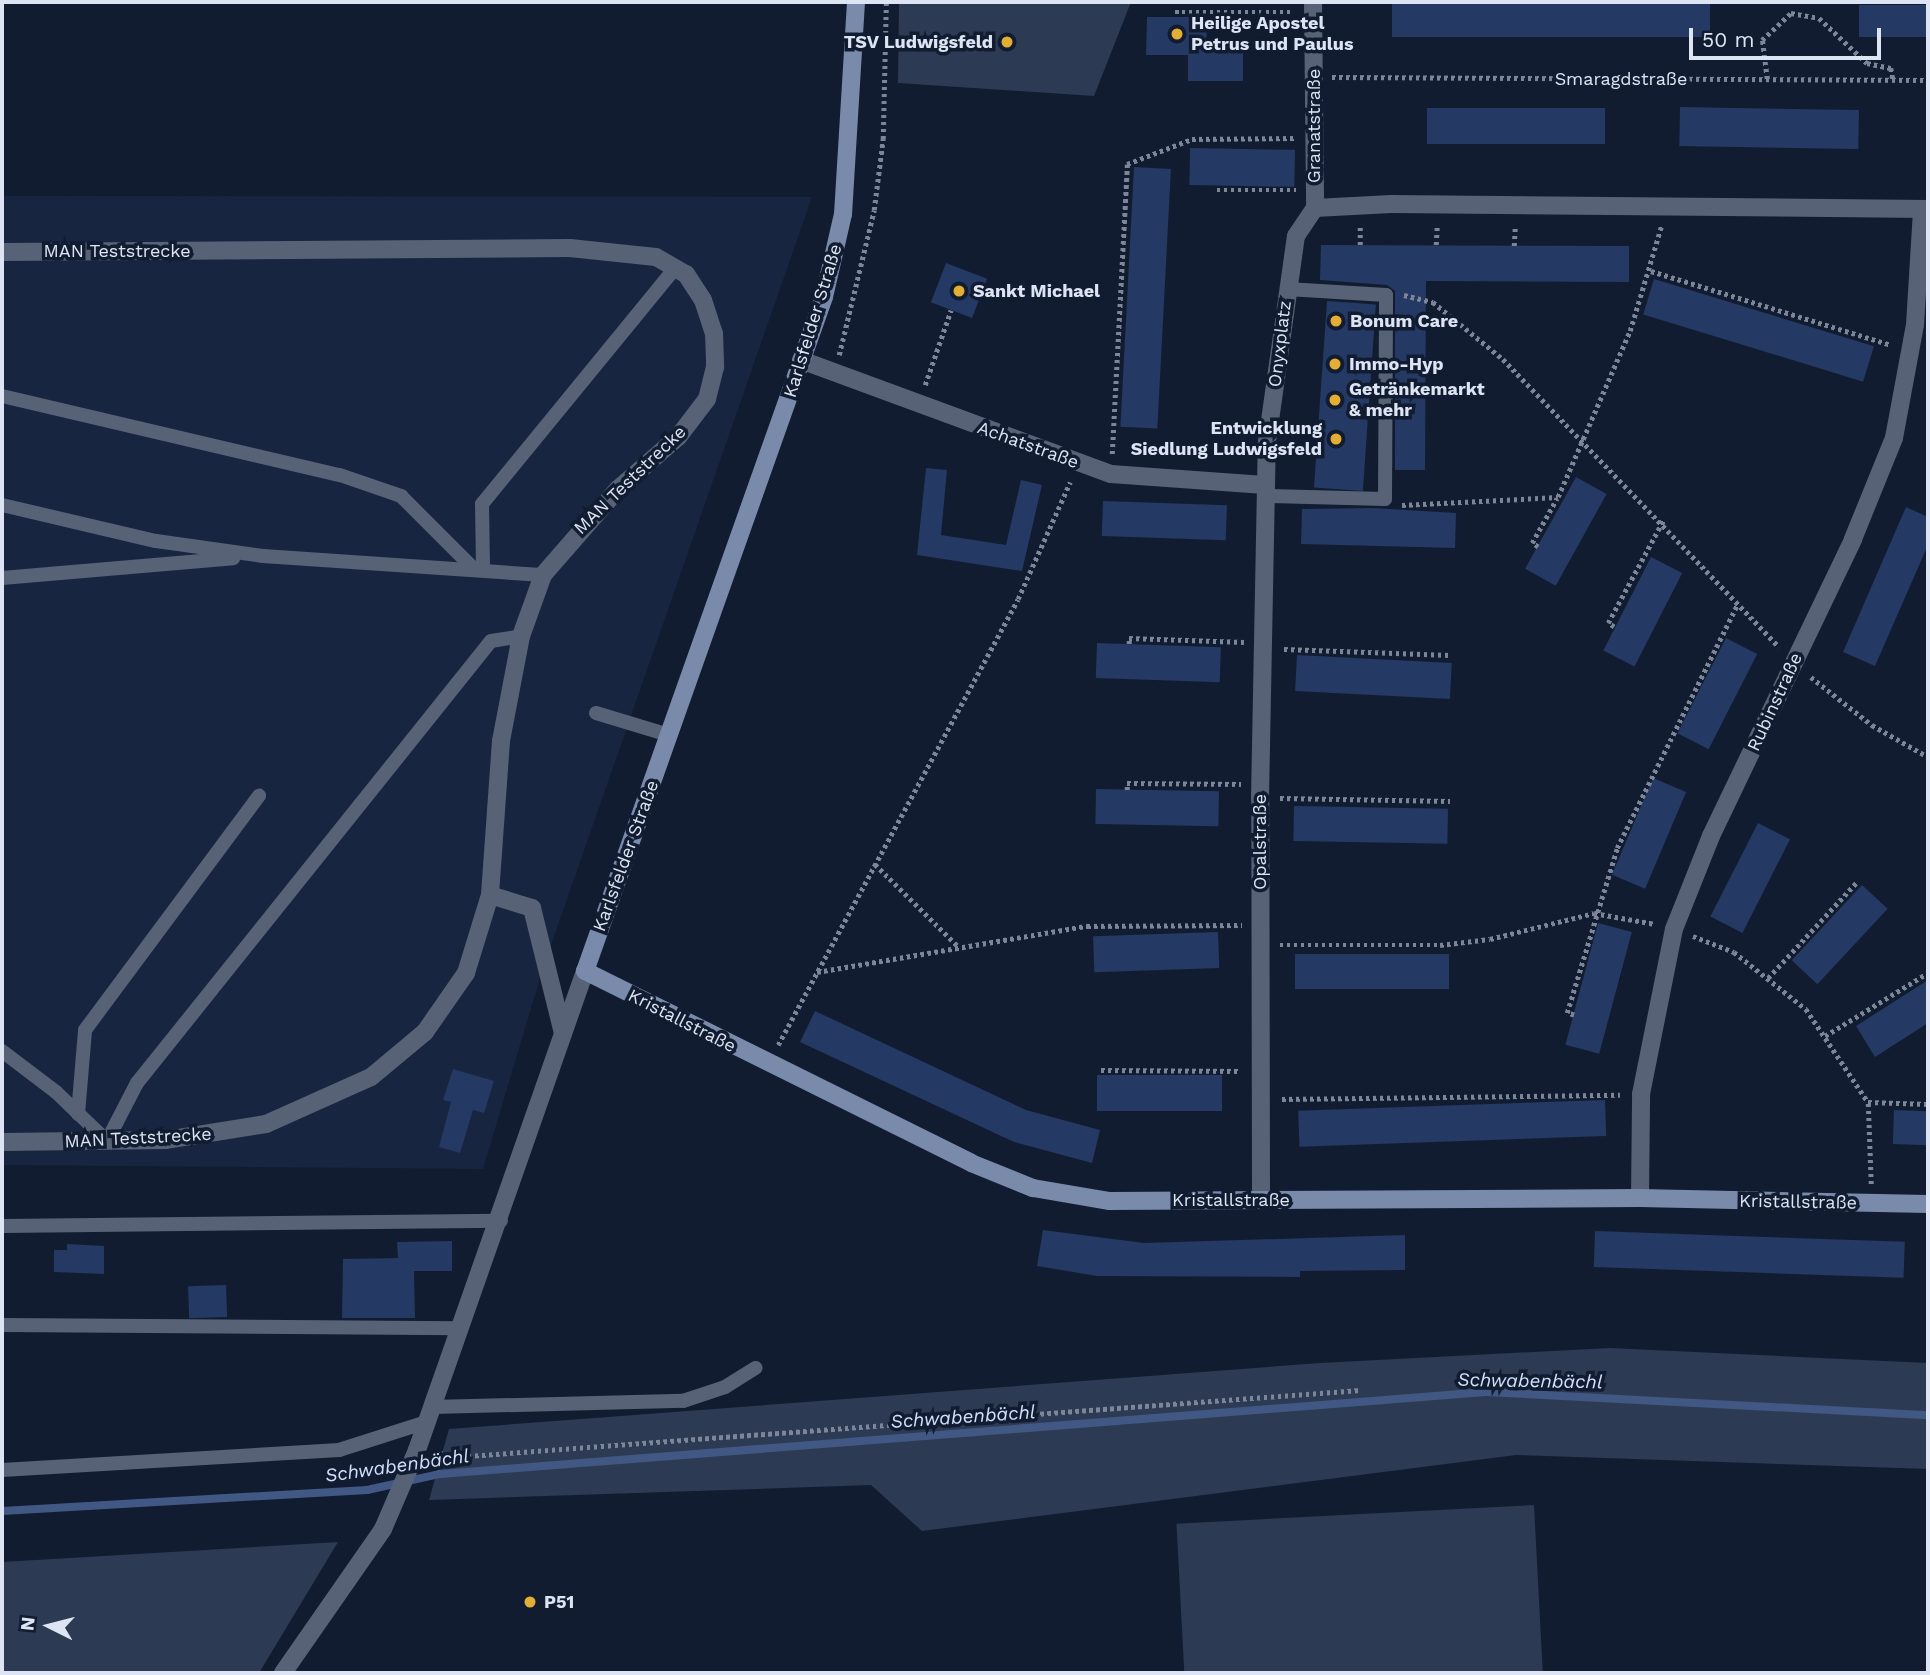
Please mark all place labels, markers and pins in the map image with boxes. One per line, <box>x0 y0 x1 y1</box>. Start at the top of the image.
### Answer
place label: Heilige Apostel Petrus und Paulus <box>1191 13 1353 56</box>
marker: Heilige Apostel Petrus und Paulus <box>1169 26 1185 42</box>
place label: TSV Ludwigsfeld <box>843 31 993 53</box>
marker: TSV Ludwigsfeld <box>999 34 1015 50</box>
place label: Sankt Michael <box>973 280 1100 302</box>
marker: Sankt Michael <box>951 283 967 299</box>
place label: Bonum Care <box>1350 310 1458 332</box>
marker: Bonum Care <box>1328 313 1344 329</box>
place label: Immo-Hyp <box>1349 353 1444 375</box>
marker: Immo-Hyp <box>1327 356 1343 372</box>
place label: Getränkemarkt & mehr <box>1349 379 1485 422</box>
marker: Getränkemarkt & mehr <box>1327 392 1343 408</box>
place label: Entwicklung Siedlung Ludwigsfeld <box>1131 418 1322 460</box>
marker: Entwicklung Siedlung Ludwigsfeld <box>1328 431 1344 447</box>
place label: P51 <box>544 1591 574 1613</box>
marker: P51 <box>522 1594 538 1610</box>

